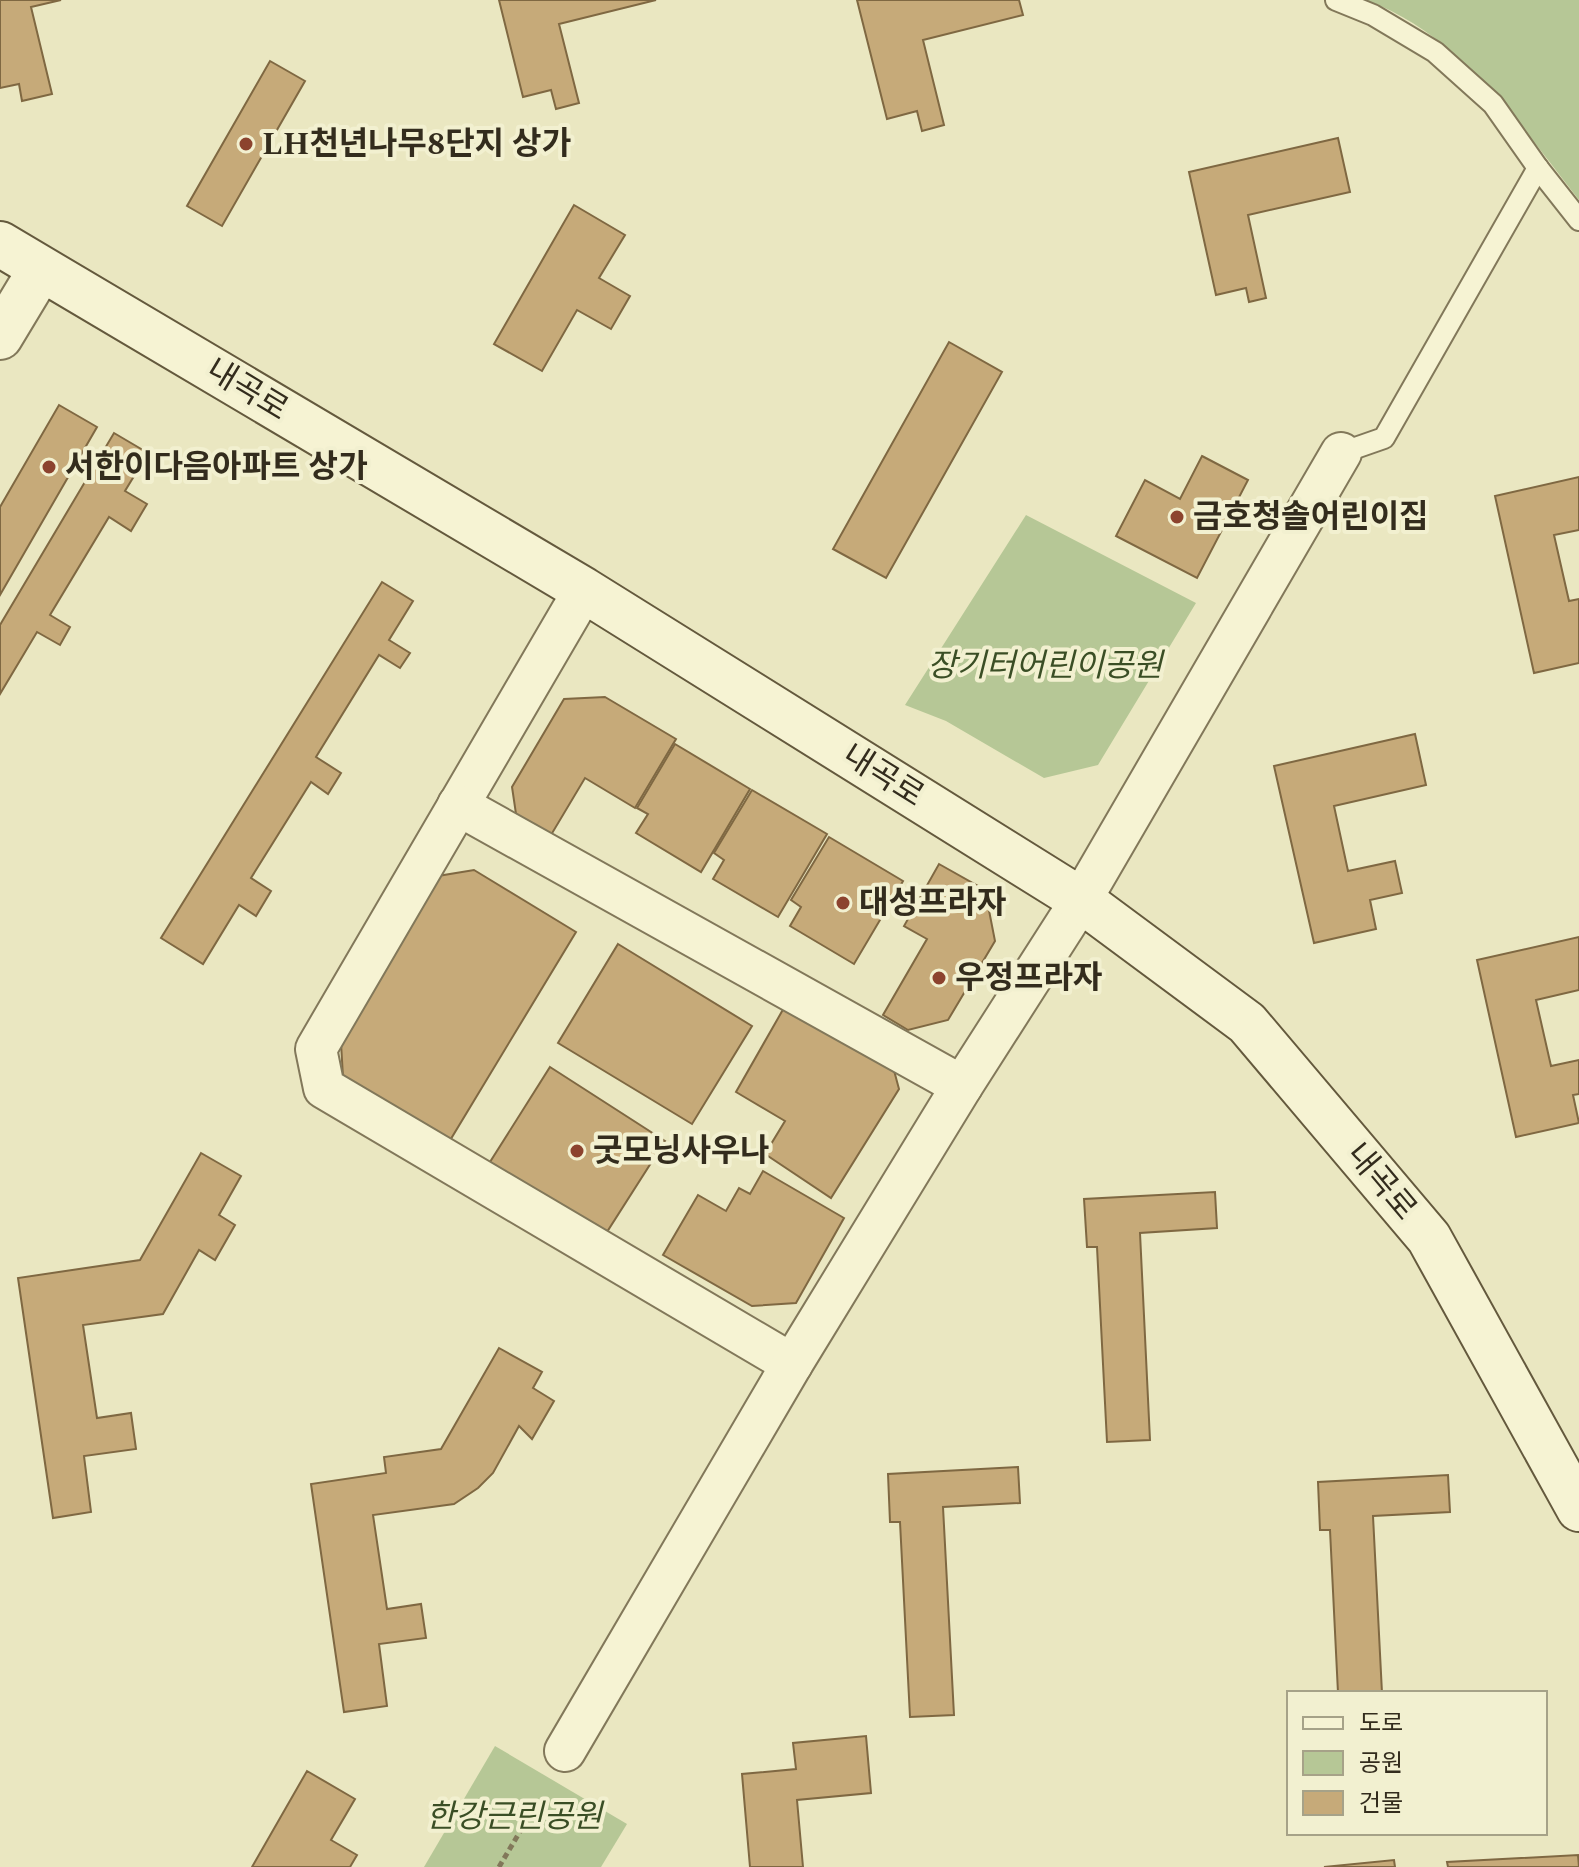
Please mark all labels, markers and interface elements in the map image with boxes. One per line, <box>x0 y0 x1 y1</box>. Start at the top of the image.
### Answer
place label: LH천년나무8단지 상가 <box>262 120 571 169</box>
marker: LH천년나무8단지 상가 <box>237 135 255 153</box>
street label: 내곡로 <box>197 346 297 434</box>
place label: 서한이다음아파트 상가 <box>65 443 368 492</box>
marker: 서한이다음아파트 상가 <box>40 458 58 476</box>
place label: 금호청솔어린이집 <box>1193 493 1429 542</box>
marker: 금호청솔어린이집 <box>1168 508 1186 526</box>
park label: 장기터어린이공원 <box>927 642 1165 691</box>
street label: 내곡로 <box>833 732 933 820</box>
place label: 대성프라자 <box>859 879 1007 928</box>
marker: 대성프라자 <box>834 894 852 912</box>
place label: 우정프라자 <box>955 954 1103 1003</box>
marker: 우정프라자 <box>930 969 948 987</box>
place label: 굿모닝사우나 <box>593 1127 770 1176</box>
street label: 내곡로 <box>1334 1132 1428 1232</box>
marker: 굿모닝사우나 <box>568 1142 586 1160</box>
legend <box>1287 1691 1547 1835</box>
text: 도로 <box>1359 1706 1403 1742</box>
text: 공원 <box>1359 1746 1403 1782</box>
text: 건물 <box>1359 1786 1403 1822</box>
park label: 한강근린공원 <box>426 1793 605 1842</box>

